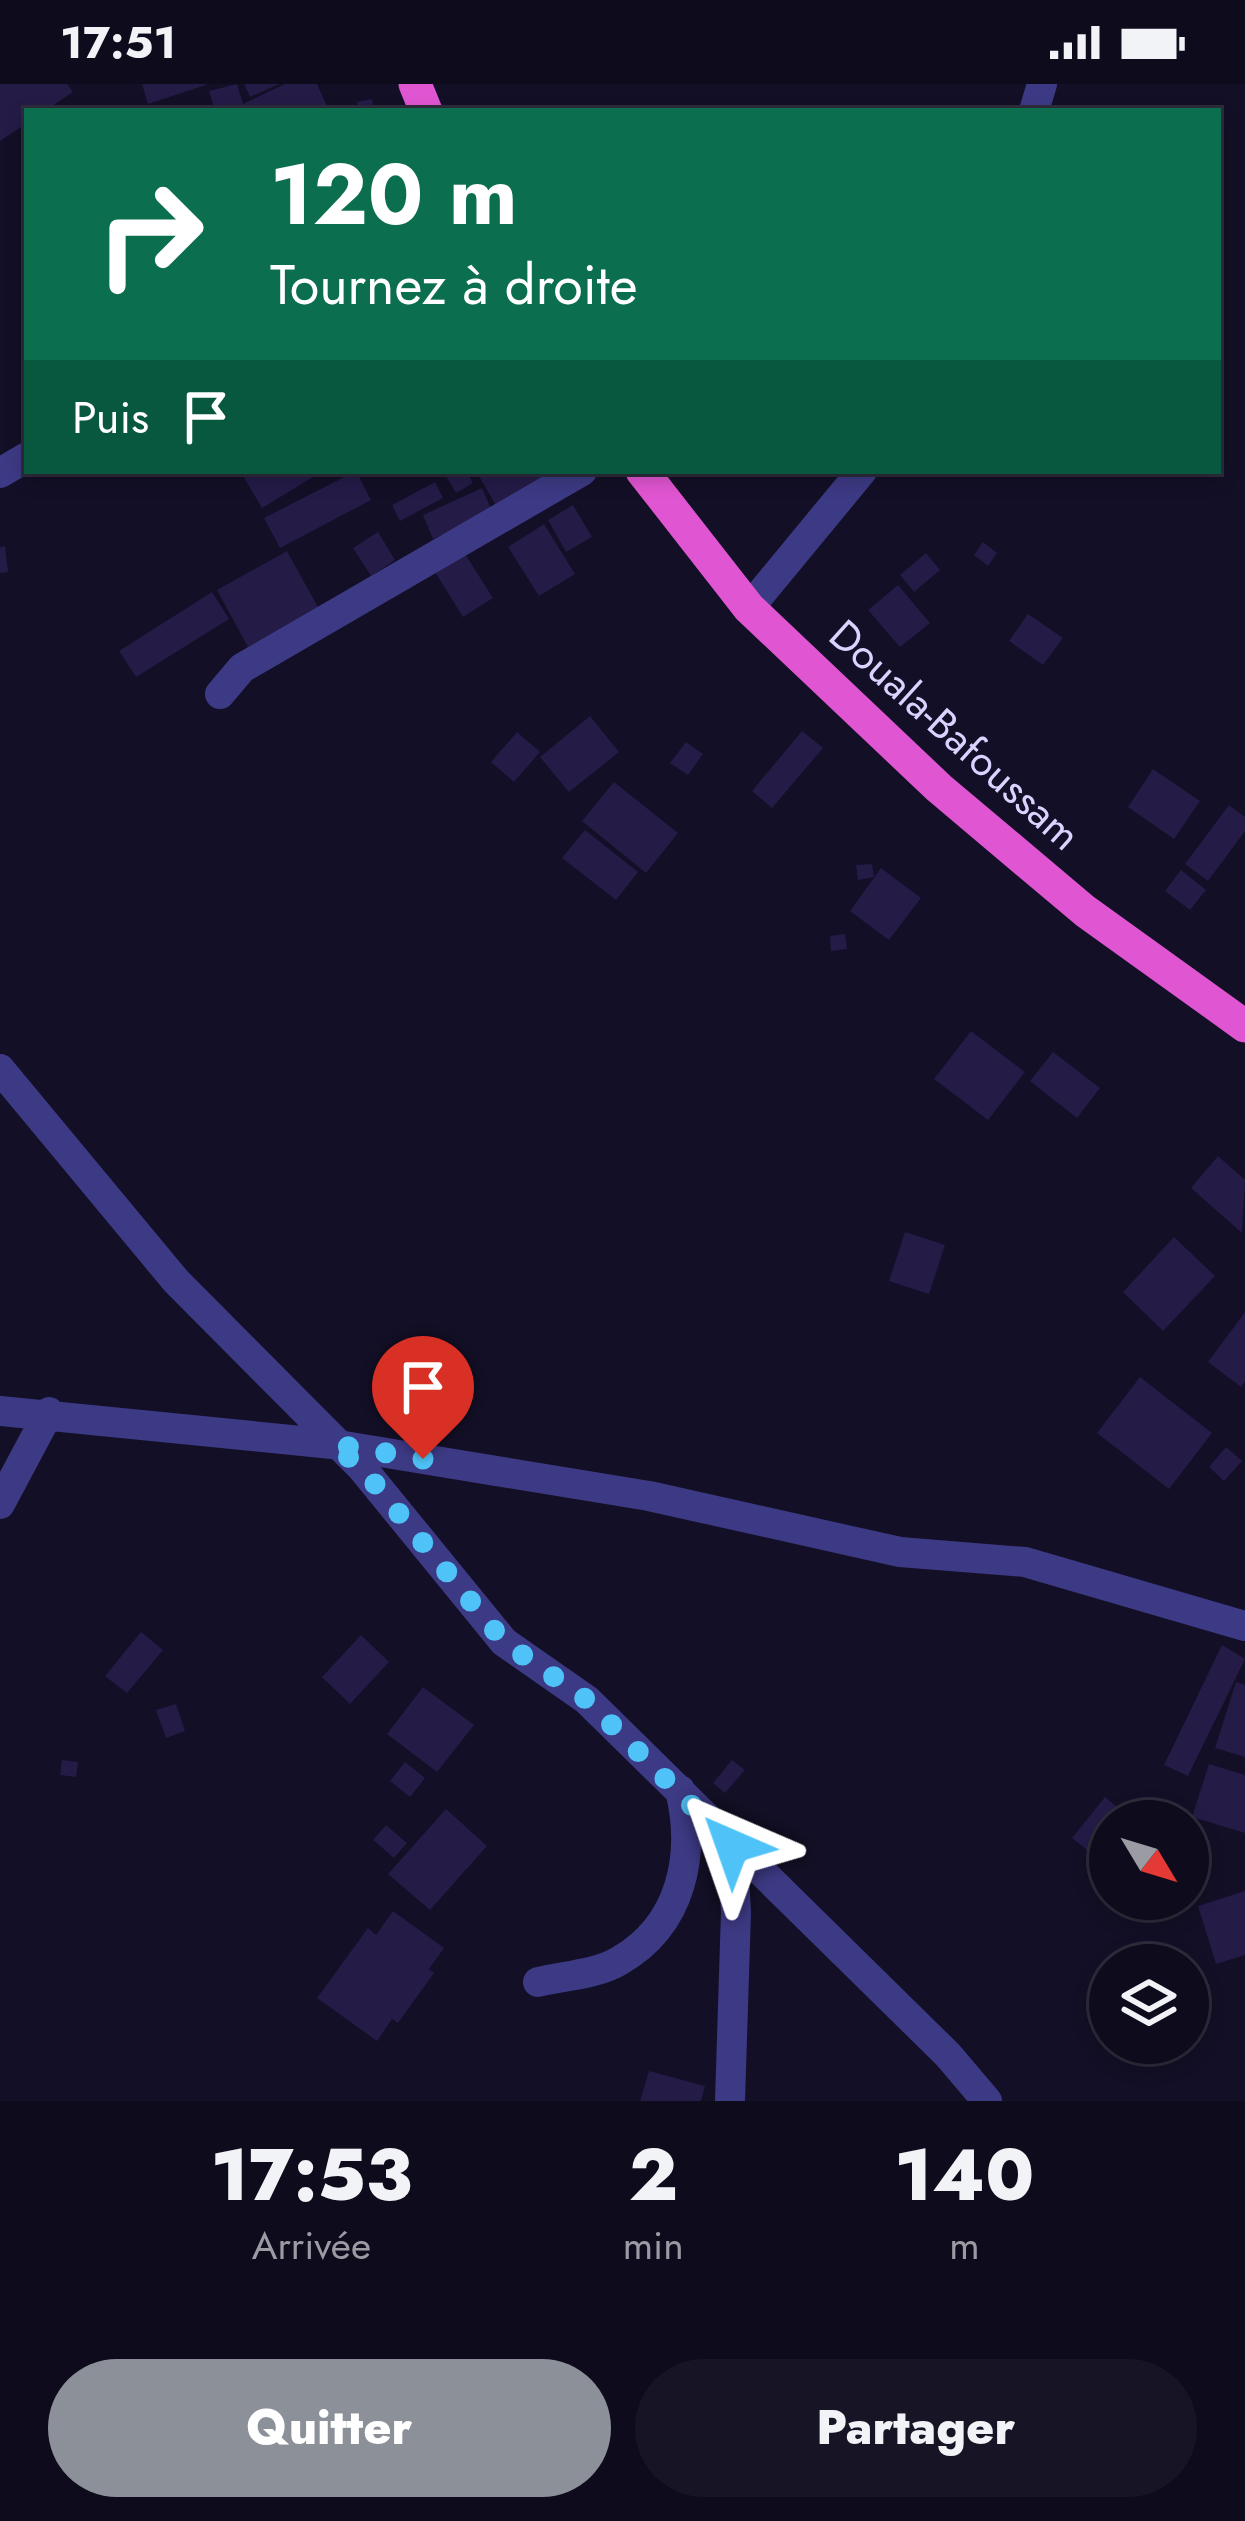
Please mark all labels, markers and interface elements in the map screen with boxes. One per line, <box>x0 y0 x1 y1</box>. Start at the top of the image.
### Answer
text: 17:51 <box>60 10 176 75</box>
text: 120 m <box>270 134 518 256</box>
icon: right <box>72 156 228 312</box>
text: Tournez à droite <box>270 246 638 324</box>
icon: arrive <box>173 384 239 450</box>
text: Puis <box>72 385 149 450</box>
street label: Douala-Bafoussam <box>816 605 1094 865</box>
pin <box>372 1336 474 1459</box>
icon: arrive <box>390 1354 456 1420</box>
position arrow <box>669 1783 795 1909</box>
north arrow <box>1089 1800 1209 1920</box>
map controls <box>1089 1800 1209 2064</box>
button: layers <box>1089 1944 1209 2064</box>
text: 17:53 <box>211 2123 412 2227</box>
text: 2 <box>629 2123 678 2227</box>
text: 140 <box>895 2123 1034 2227</box>
text: Arrivée <box>252 2217 371 2274</box>
text: min <box>623 2217 684 2274</box>
text: m <box>949 2217 980 2274</box>
button: Quitter <box>48 2359 611 2497</box>
button: Partager <box>635 2359 1197 2497</box>

